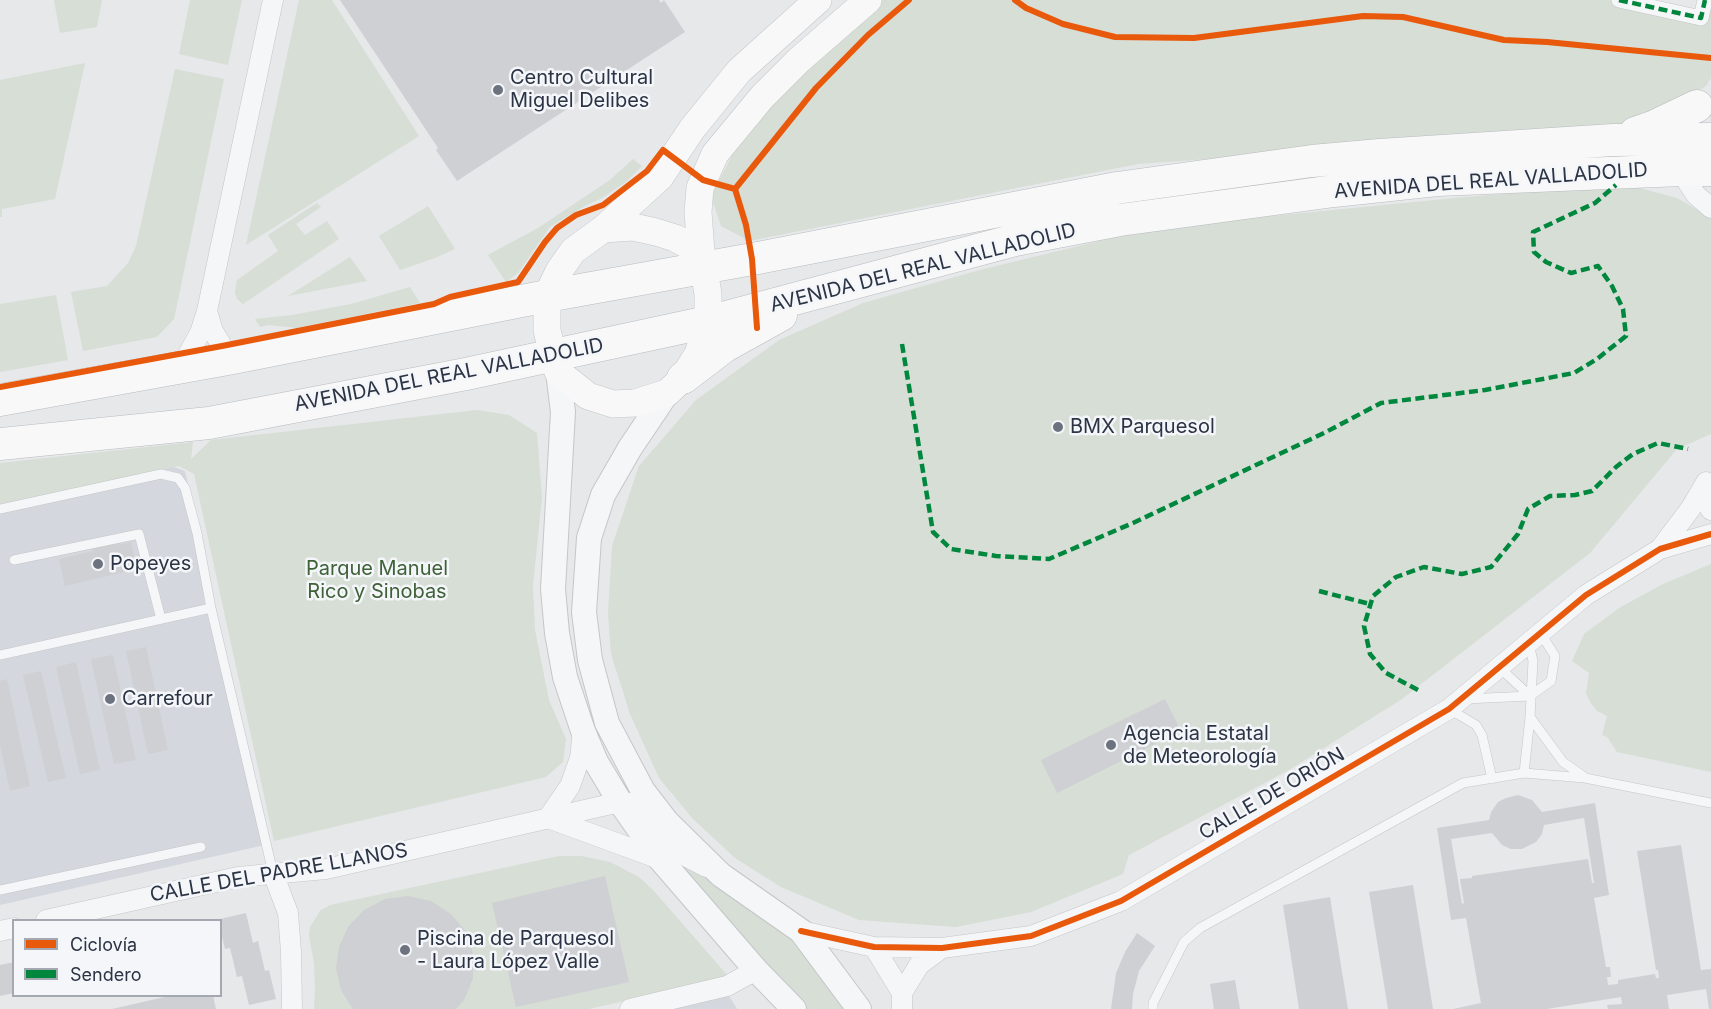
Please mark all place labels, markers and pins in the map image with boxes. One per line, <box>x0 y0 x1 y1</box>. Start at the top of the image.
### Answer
place label: Centro Cultural Miguel Delibes <box>510 66 653 113</box>
marker: Centro Cultural Miguel Delibes <box>491 83 505 97</box>
place label: BMX Parquesol <box>1070 415 1215 439</box>
marker: BMX Parquesol <box>1051 420 1065 434</box>
place label: Popeyes <box>110 552 191 576</box>
marker: Popeyes <box>91 557 105 571</box>
place label: Carrefour <box>122 687 213 711</box>
marker: Carrefour <box>103 692 117 706</box>
place label: Agencia Estatal de Meteorología <box>1123 722 1277 769</box>
marker: Agencia Estatal de Meteorología <box>1104 738 1118 752</box>
place label: Piscina de Parquesol - Laura López Valle <box>417 927 614 974</box>
marker: Piscina de Parquesol - Laura López Valle <box>398 943 412 957</box>

